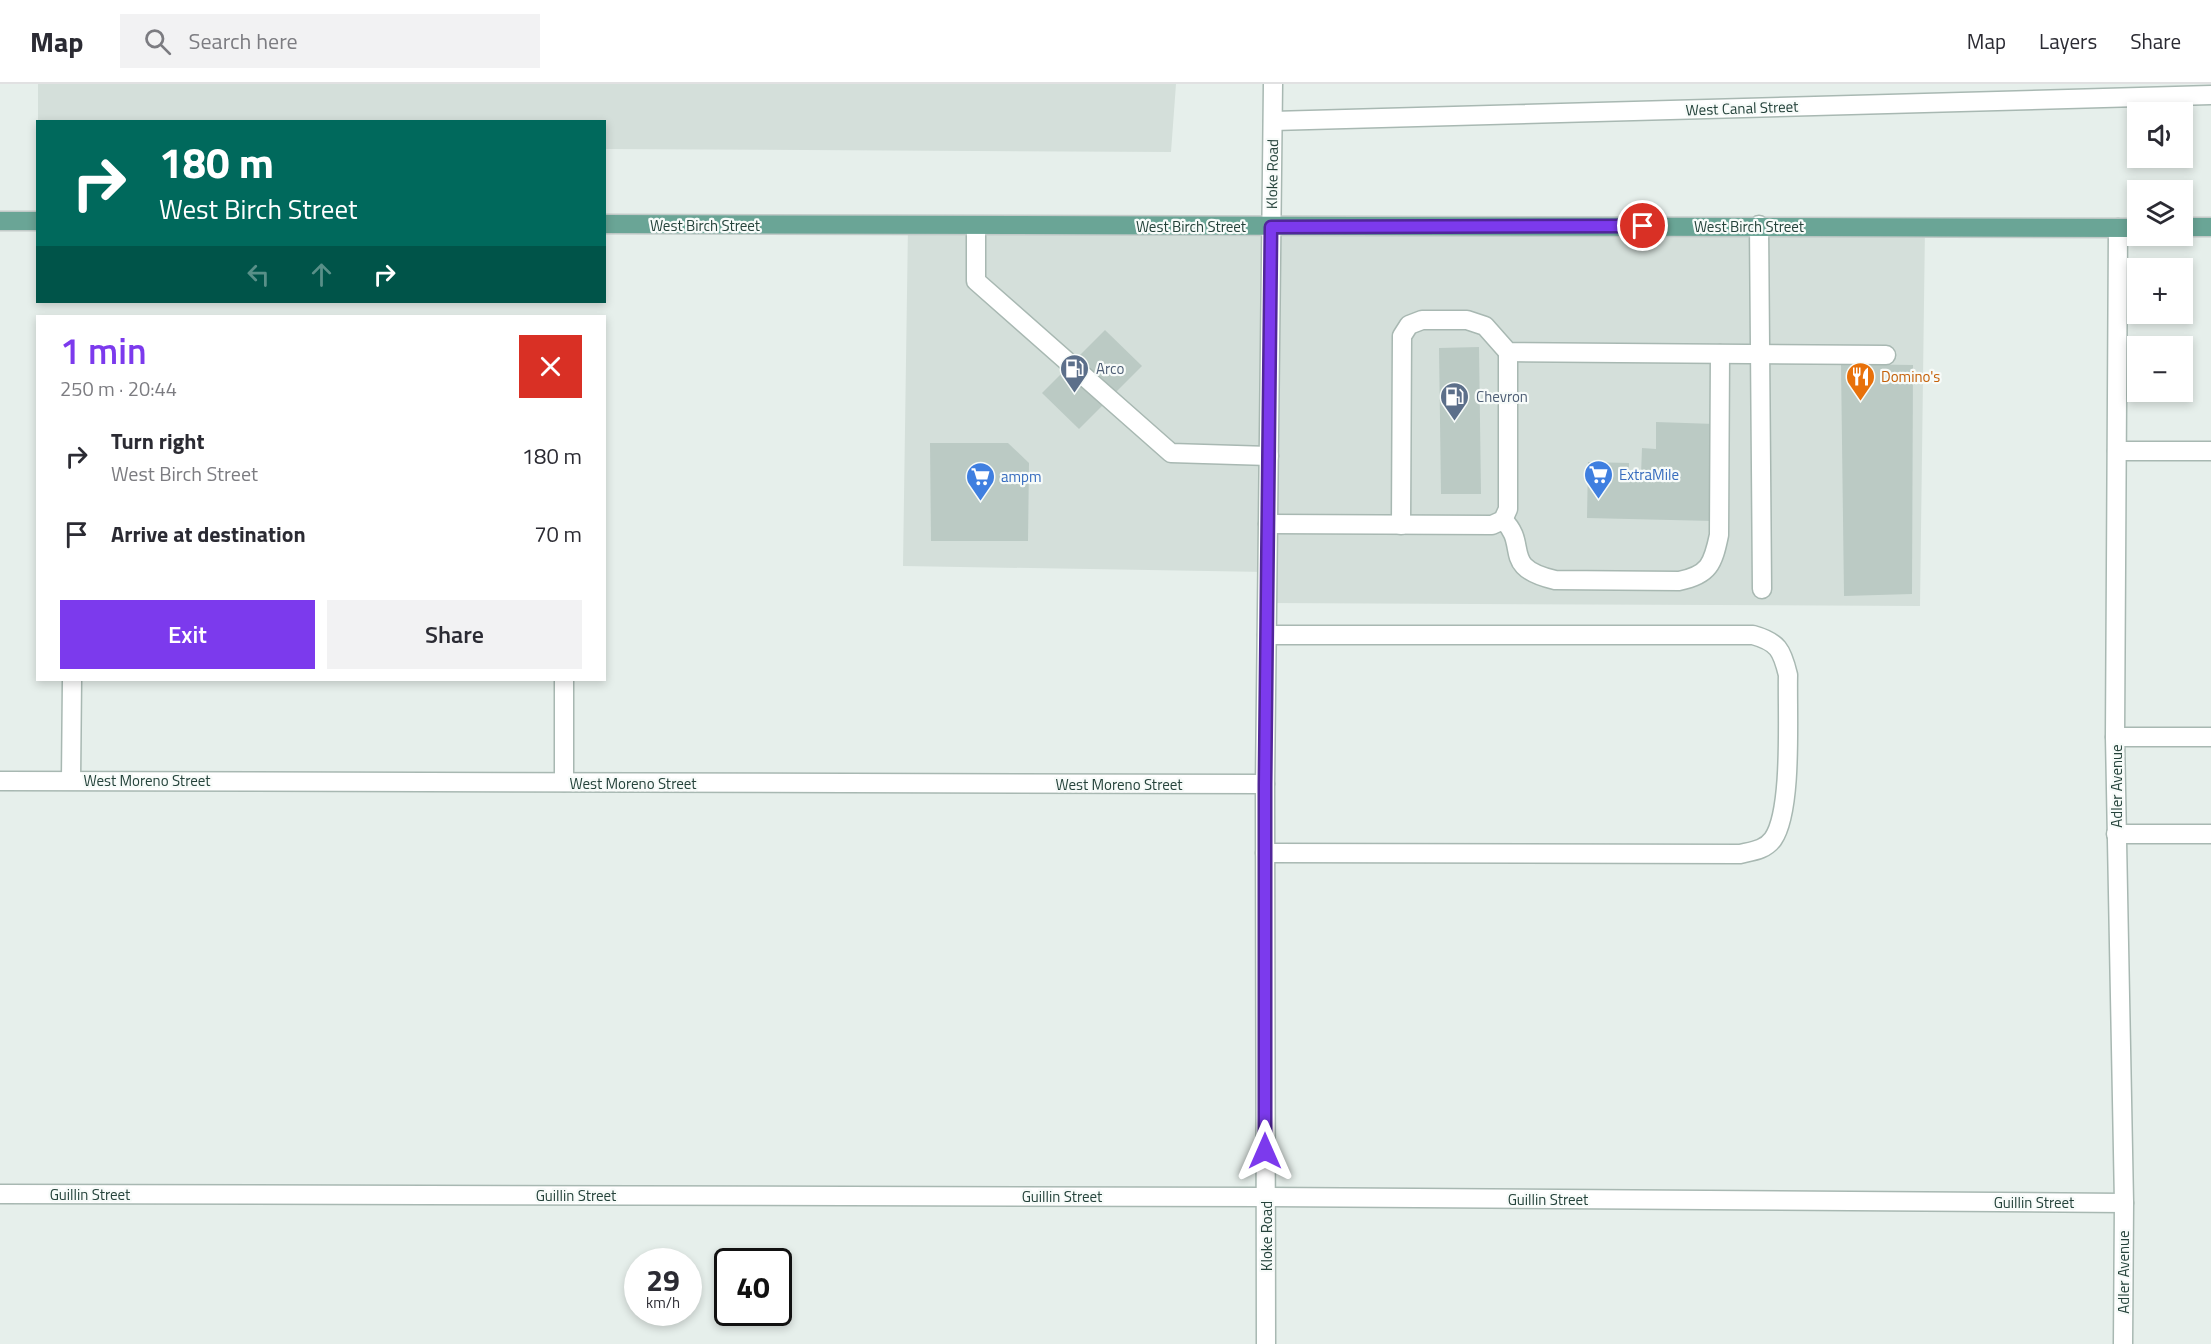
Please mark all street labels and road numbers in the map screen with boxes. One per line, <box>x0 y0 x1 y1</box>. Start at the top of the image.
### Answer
street label: West Canal Street <box>1685 95 1799 121</box>
street label: Kloke Road <box>1260 139 1284 209</box>
street label: West Birch Street <box>650 214 761 237</box>
street label: West Birch Street <box>1136 215 1247 238</box>
street label: West Birch Street <box>1694 215 1805 238</box>
street label: Adler Avenue <box>2105 744 2128 828</box>
street label: West Moreno Street <box>83 769 211 792</box>
street label: West Moreno Street <box>569 772 697 795</box>
street label: West Moreno Street <box>1055 773 1183 796</box>
street label: Guillin Street <box>50 1183 131 1206</box>
street label: Guillin Street <box>536 1184 617 1207</box>
street label: Guillin Street <box>1022 1185 1103 1208</box>
street label: Guillin Street <box>1508 1188 1589 1211</box>
street label: Guillin Street <box>1994 1191 2075 1214</box>
street label: Kloke Road <box>1255 1201 1278 1271</box>
street label: Adler Avenue <box>2112 1230 2135 1314</box>

